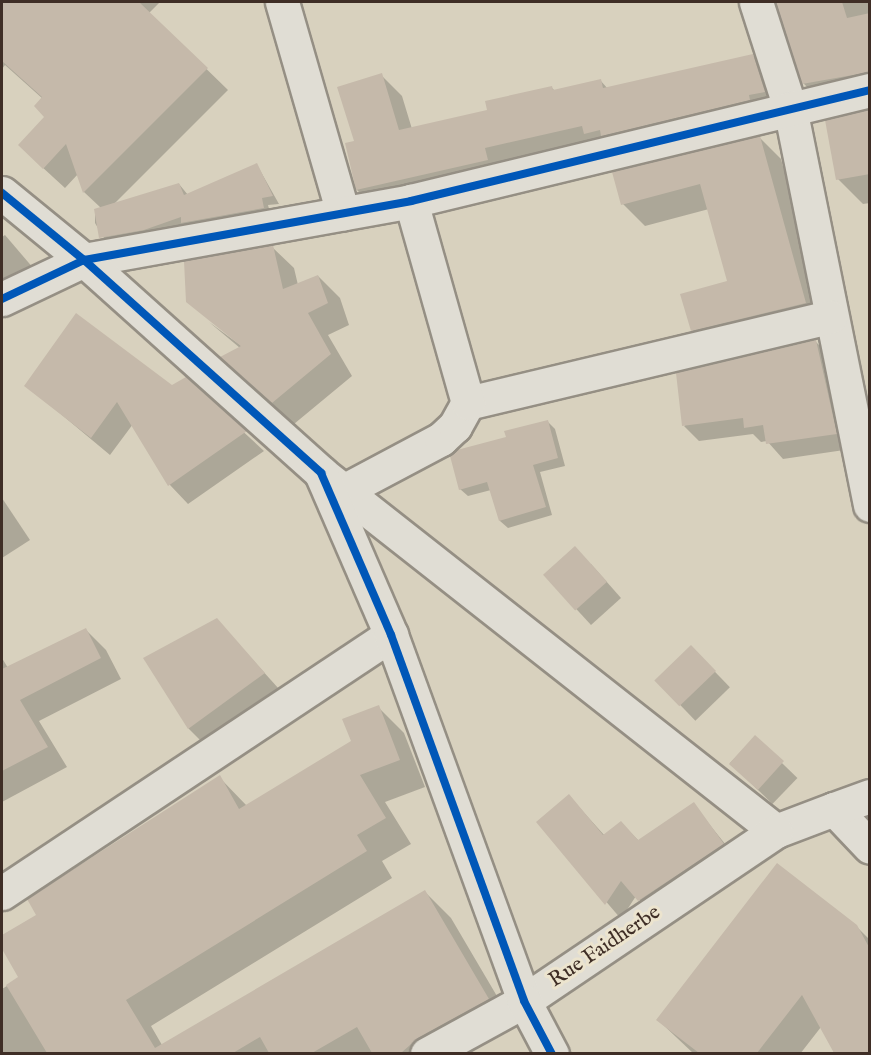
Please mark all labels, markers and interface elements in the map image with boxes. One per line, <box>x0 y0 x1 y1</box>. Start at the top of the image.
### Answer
street label: Rue Faidherbe <box>544 900 666 994</box>

